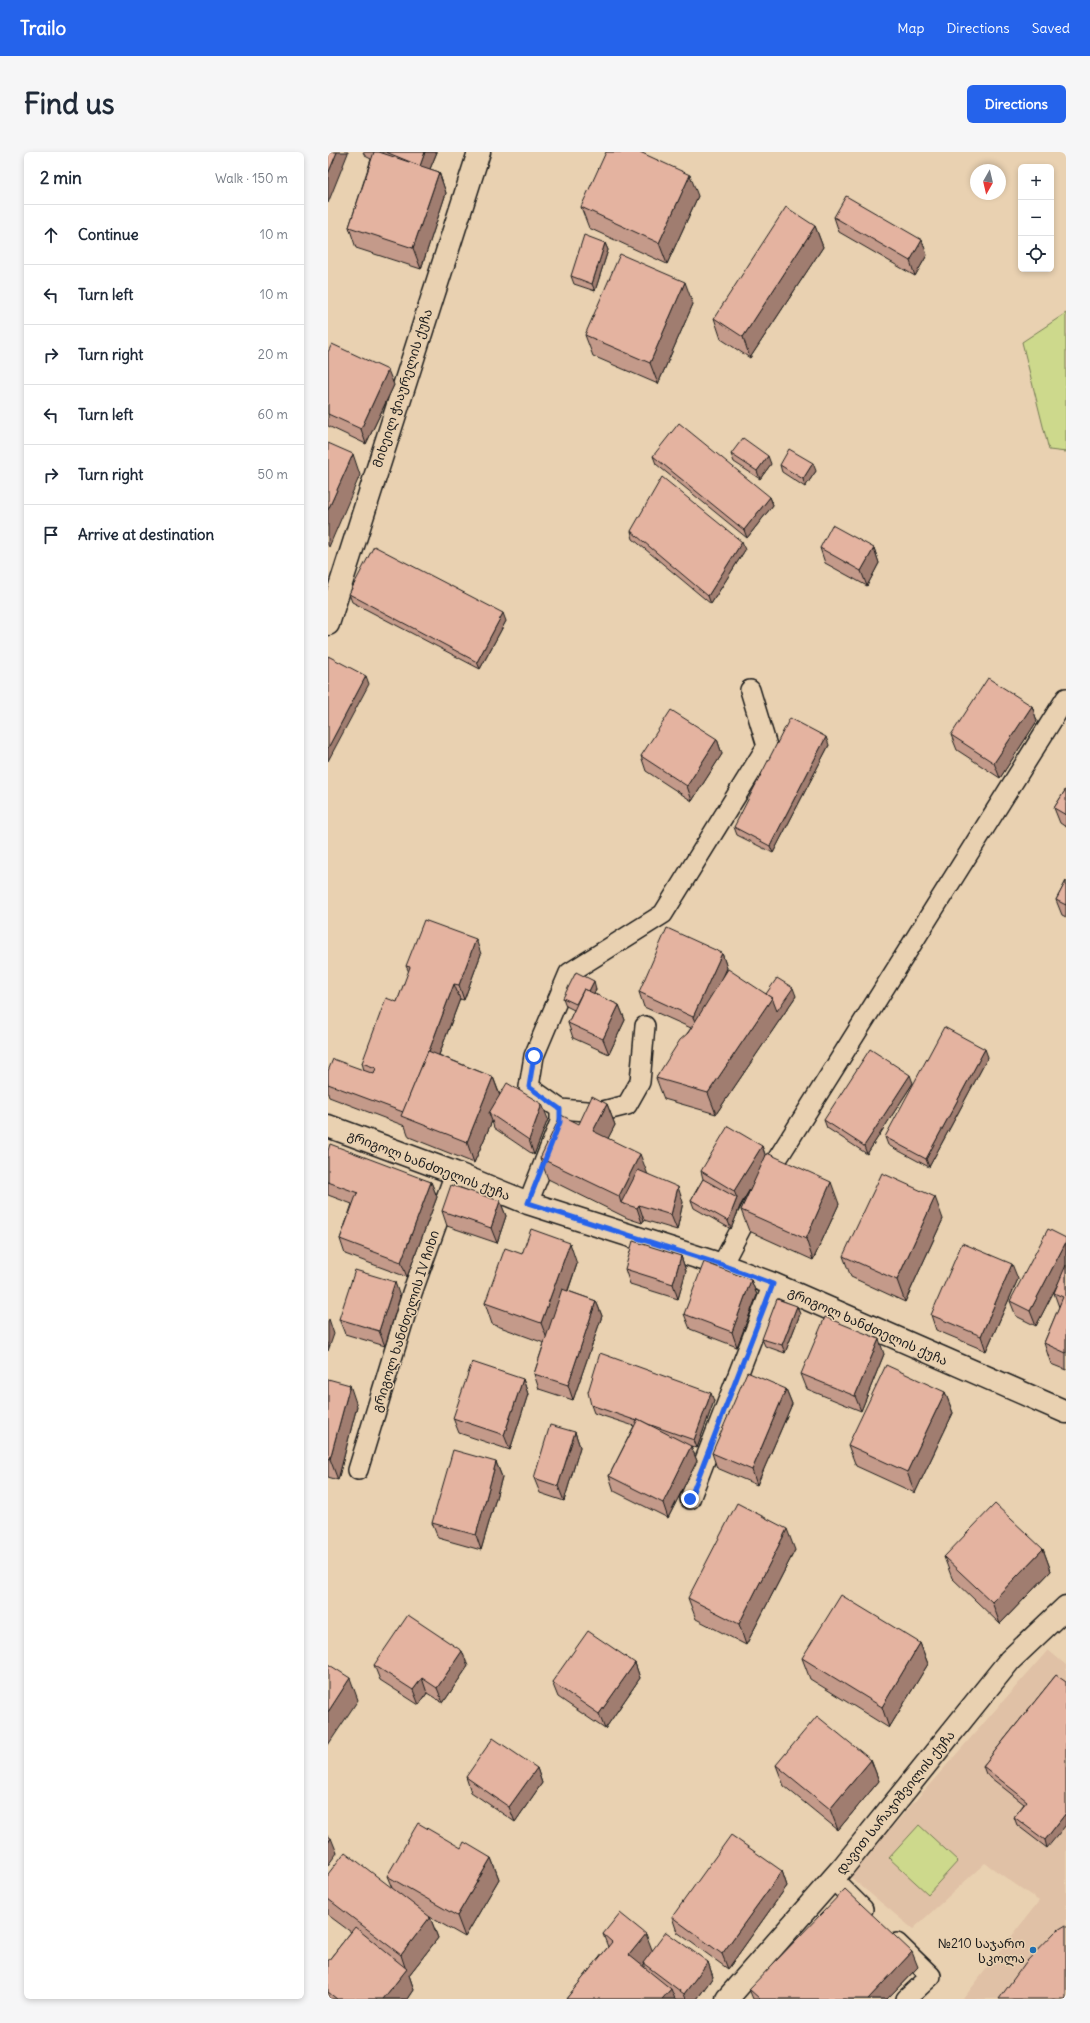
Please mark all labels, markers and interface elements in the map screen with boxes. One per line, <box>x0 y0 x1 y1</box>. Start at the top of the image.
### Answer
text: Trailo <box>20 16 66 40</box>
text: Map <box>897 19 924 37</box>
text: Directions <box>946 19 1010 37</box>
text: Saved <box>1032 19 1070 37</box>
button: Directions <box>967 85 1066 123</box>
text: Find us <box>24 86 115 122</box>
north arrow <box>970 164 1006 200</box>
map controls <box>1018 164 1054 272</box>
button: + <box>1018 164 1054 200</box>
text: 2 min <box>40 167 82 189</box>
text: Walk · 150 m <box>215 170 288 187</box>
button: − <box>1018 200 1054 236</box>
icon: ahead <box>40 224 62 246</box>
text: Continue <box>78 225 139 244</box>
text: 10 m <box>260 226 288 243</box>
button: locate <box>1018 236 1054 272</box>
icon: left <box>40 284 62 306</box>
text: Turn left <box>78 285 133 304</box>
text: 10 m <box>260 286 288 303</box>
street label: მიხეილ ჭიაურელის ქუჩა <box>369 307 436 470</box>
icon: right <box>40 344 62 366</box>
text: Turn right <box>78 345 143 364</box>
text: 20 m <box>258 346 288 363</box>
icon: left <box>40 404 62 426</box>
text: Turn left <box>78 405 133 424</box>
text: 60 m <box>257 406 288 423</box>
icon: right <box>40 464 62 486</box>
text: Turn right <box>78 465 143 484</box>
text: 50 m <box>257 466 288 483</box>
icon: arrive <box>40 524 62 546</box>
text: Arrive at destination <box>78 525 214 544</box>
route start <box>525 1047 543 1065</box>
street label: გრიგოლ ხანძთელის ქუჩა <box>345 1127 513 1204</box>
street label: გრიგოლ ხანძთელის IV ჩიხი <box>368 1228 443 1414</box>
street label: გრიგოლ ხანძთელის ქუჩა <box>785 1283 950 1369</box>
route end <box>681 1490 699 1508</box>
street label: დავით სარაჯიშვილის ქუჩა <box>832 1727 959 1878</box>
place label: №210 საჯარო სკოლა <box>938 1935 1025 1967</box>
marker: №210 საჯარო სკოლა <box>1028 1945 1038 1955</box>

